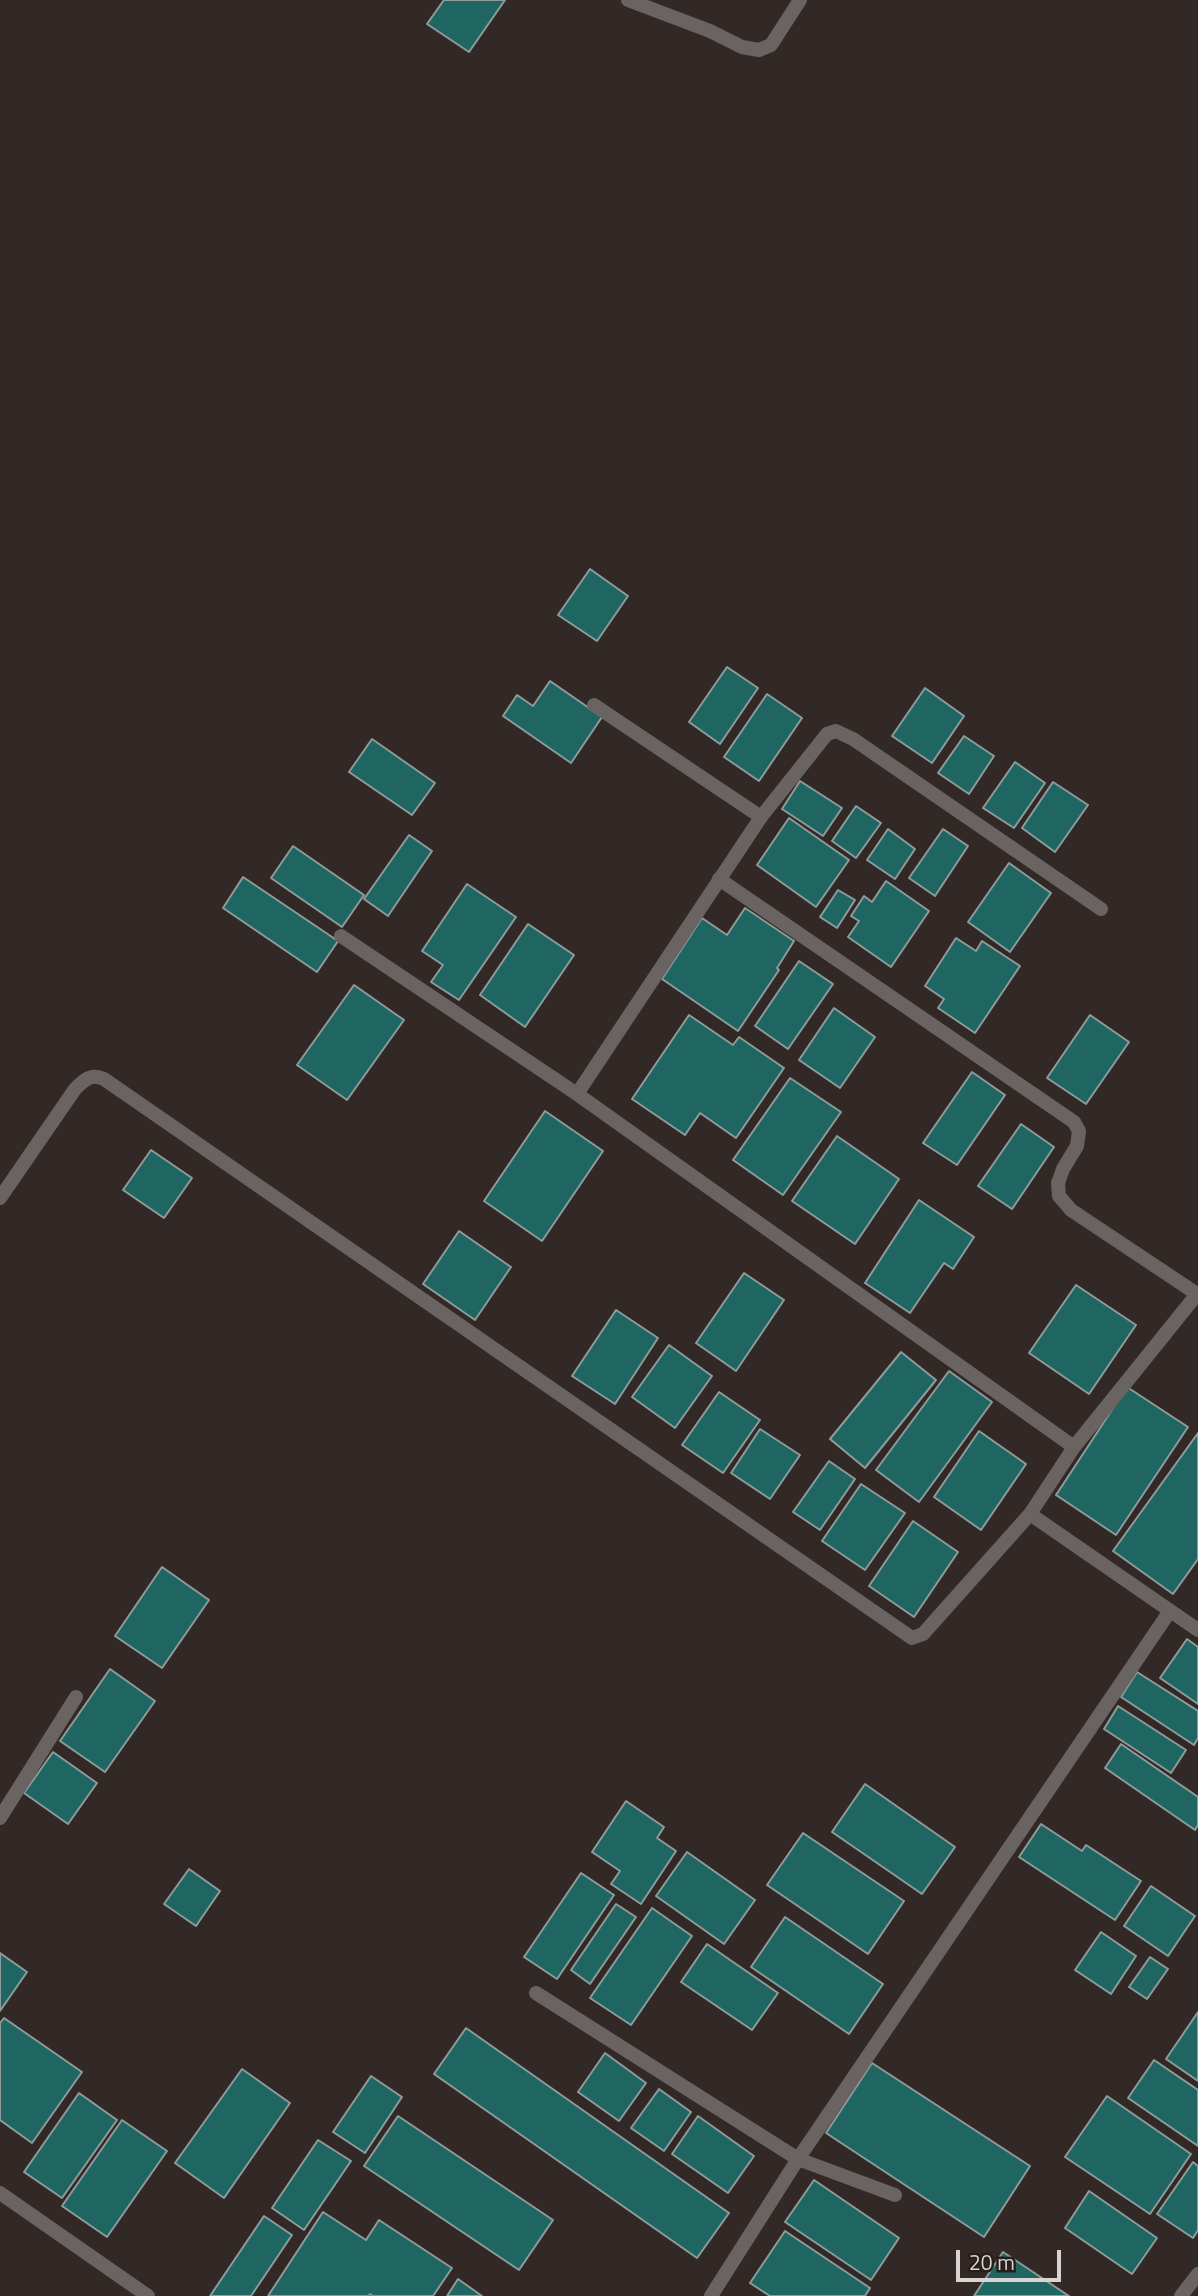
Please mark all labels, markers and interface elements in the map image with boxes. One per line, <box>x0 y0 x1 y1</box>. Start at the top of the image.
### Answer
scale bar <box>960 2236 1065 2280</box>
text: 20 m <box>969 2246 1015 2278</box>

